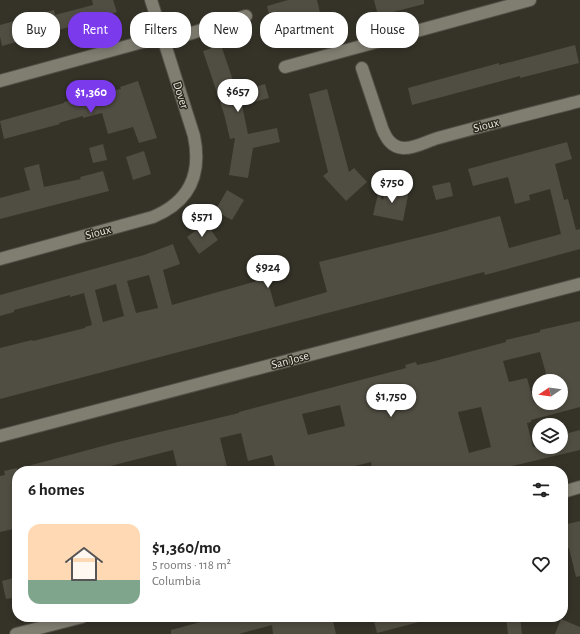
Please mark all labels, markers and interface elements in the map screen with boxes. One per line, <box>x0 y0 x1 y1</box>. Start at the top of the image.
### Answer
chip: Buy <box>12 12 60 48</box>
chip: Rent <box>68 12 122 48</box>
chip: Filters <box>130 12 191 48</box>
chip: New <box>199 12 252 48</box>
chip: Apartment <box>260 12 348 48</box>
chip: House <box>356 12 419 48</box>
pin: $657 <box>214 79 262 113</box>
pin: $1,360 <box>58 80 124 114</box>
street label: Dover <box>171 80 191 110</box>
text: $657 <box>226 85 250 98</box>
text: $1,360 <box>75 86 107 99</box>
street label: Sioux <box>472 116 500 134</box>
pin: $750 <box>368 170 416 204</box>
text: $750 <box>380 176 404 189</box>
pin: $571 <box>178 204 226 238</box>
text: $571 <box>191 210 213 223</box>
street label: Sioux <box>84 223 112 241</box>
pin: $924 <box>244 255 292 289</box>
text: $924 <box>256 261 280 274</box>
street label: San Jose <box>270 349 310 371</box>
north arrow <box>532 374 568 410</box>
map controls <box>532 374 568 454</box>
pin: $1,750 <box>358 384 424 418</box>
text: $1,750 <box>375 390 407 403</box>
button: layers <box>532 418 568 454</box>
icon: filters <box>530 479 552 501</box>
text: 6 homes <box>28 481 84 498</box>
text: $1,360/mo <box>152 539 221 556</box>
icon: home <box>60 540 108 588</box>
icon: heart <box>530 553 552 575</box>
text: 5 rooms · 118 m² <box>152 559 231 572</box>
text: Columbia <box>152 575 201 588</box>

